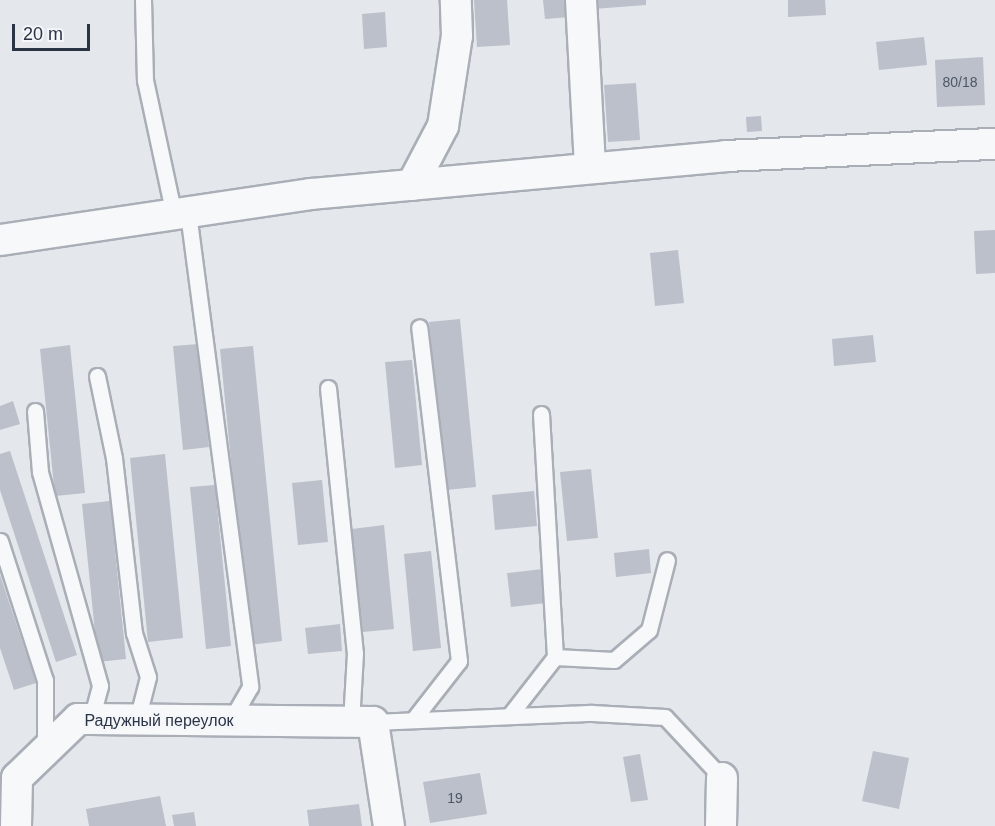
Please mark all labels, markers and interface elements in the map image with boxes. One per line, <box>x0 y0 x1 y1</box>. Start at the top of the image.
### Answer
scale bar <box>15 12 93 50</box>
text: 20 m <box>23 24 63 44</box>
house number: 80/18 <box>942 74 978 90</box>
street label: Радужный переулок <box>84 711 234 731</box>
house number: 19 <box>447 790 463 806</box>

